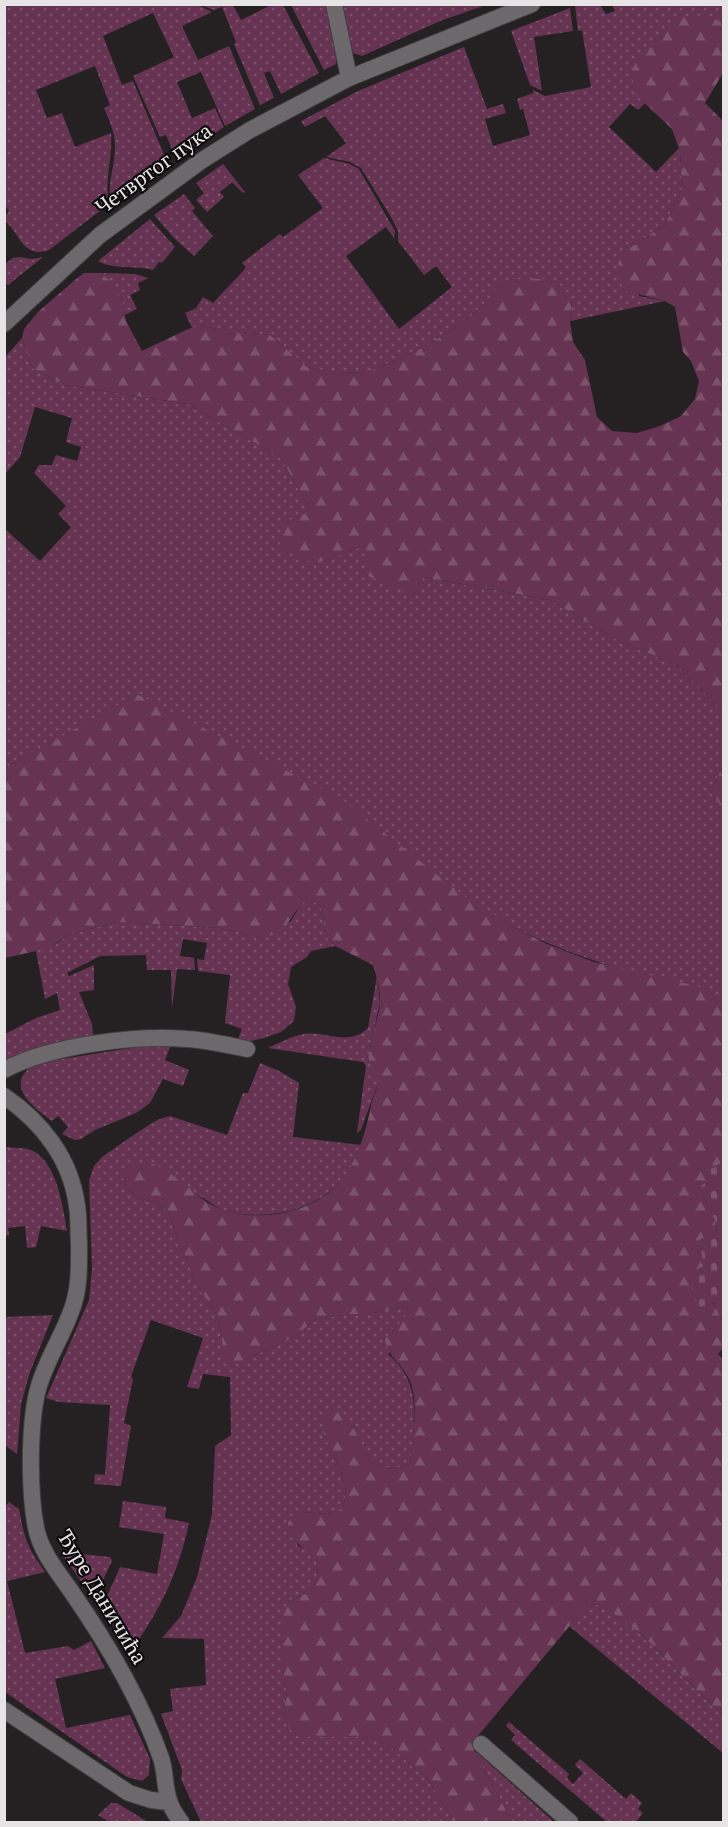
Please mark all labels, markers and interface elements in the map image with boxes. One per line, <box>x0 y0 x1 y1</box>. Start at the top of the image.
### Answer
street label: Четвртог пука <box>89 116 218 220</box>
street label: Ђуре Даничића <box>52 1524 154 1669</box>

